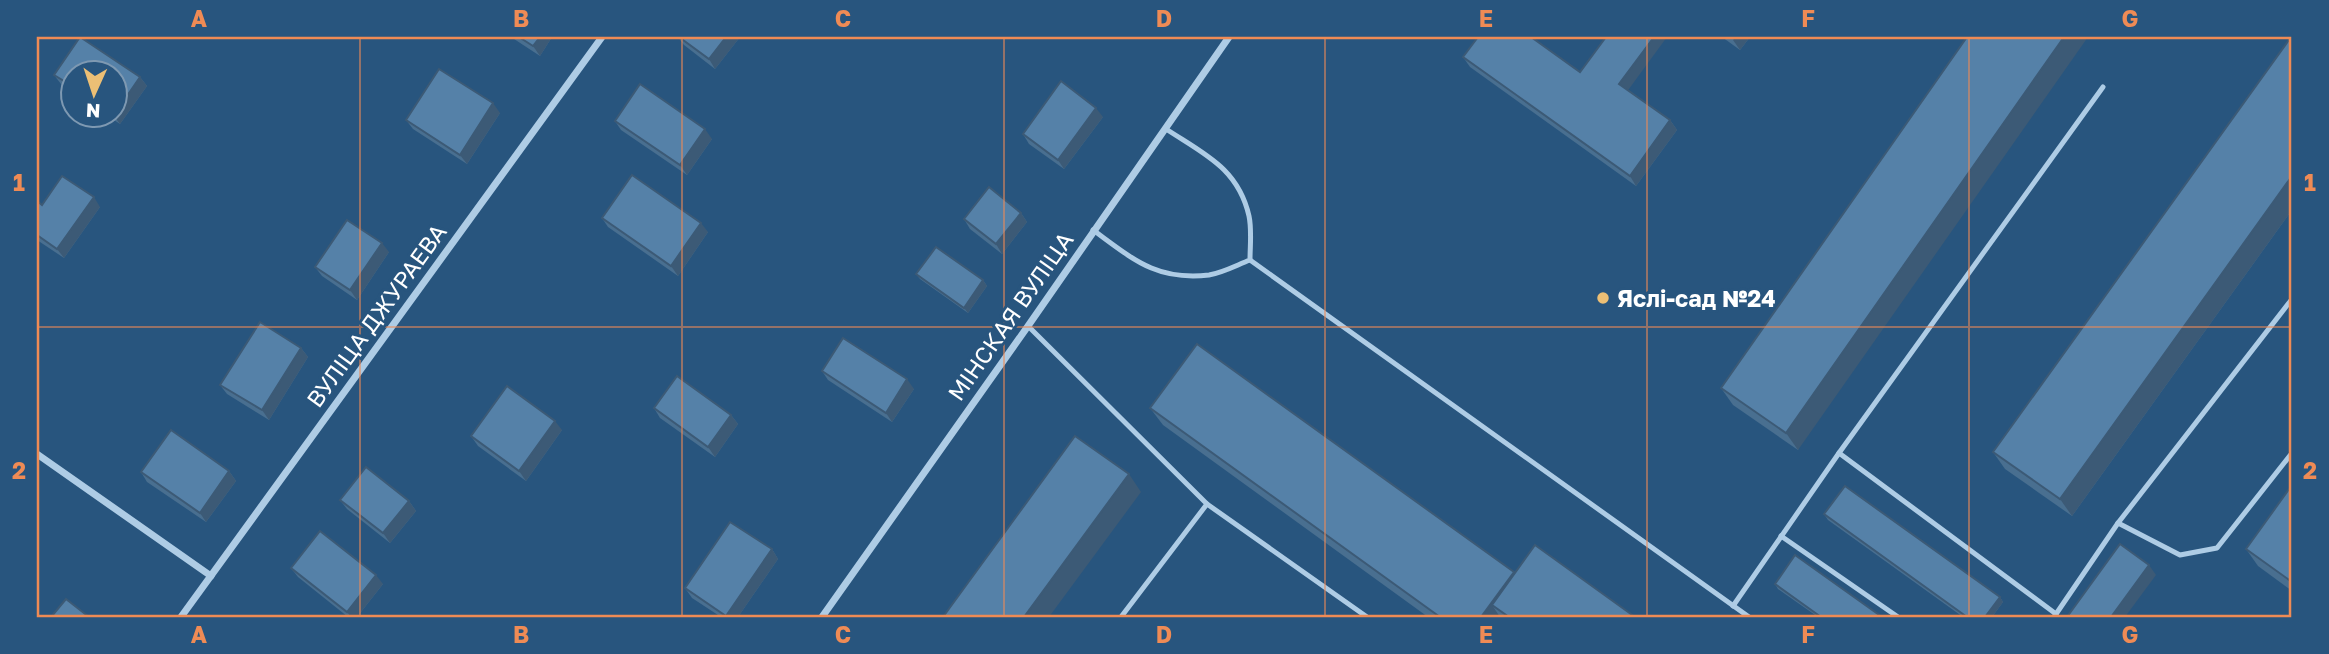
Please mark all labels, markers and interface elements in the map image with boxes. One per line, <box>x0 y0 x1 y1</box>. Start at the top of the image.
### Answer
text: A <box>191 4 208 32</box>
text: B <box>513 4 529 32</box>
text: C <box>835 4 851 32</box>
text: D <box>1156 4 1172 32</box>
text: E <box>1479 4 1493 32</box>
text: F <box>1801 4 1815 32</box>
text: G <box>2122 4 2138 32</box>
north arrow <box>60 60 130 130</box>
text: N <box>85 100 101 123</box>
text: 1 <box>13 168 25 196</box>
text: 1 <box>2304 168 2316 196</box>
street label: ВУЛІЦА ДЖУРАЕВА <box>300 218 452 412</box>
street label: МІНСКАЯ ВУЛІЦА <box>941 226 1079 406</box>
place label: Яслі-сад №24 <box>1617 284 1776 312</box>
marker: Яслі-сад №24 <box>1595 290 1611 306</box>
text: 2 <box>12 456 26 484</box>
text: 2 <box>2303 456 2317 484</box>
text: A <box>191 620 208 648</box>
text: B <box>513 620 529 648</box>
text: C <box>835 620 851 648</box>
text: D <box>1156 620 1172 648</box>
text: E <box>1479 620 1493 648</box>
text: F <box>1801 620 1815 648</box>
text: G <box>2122 620 2138 648</box>

